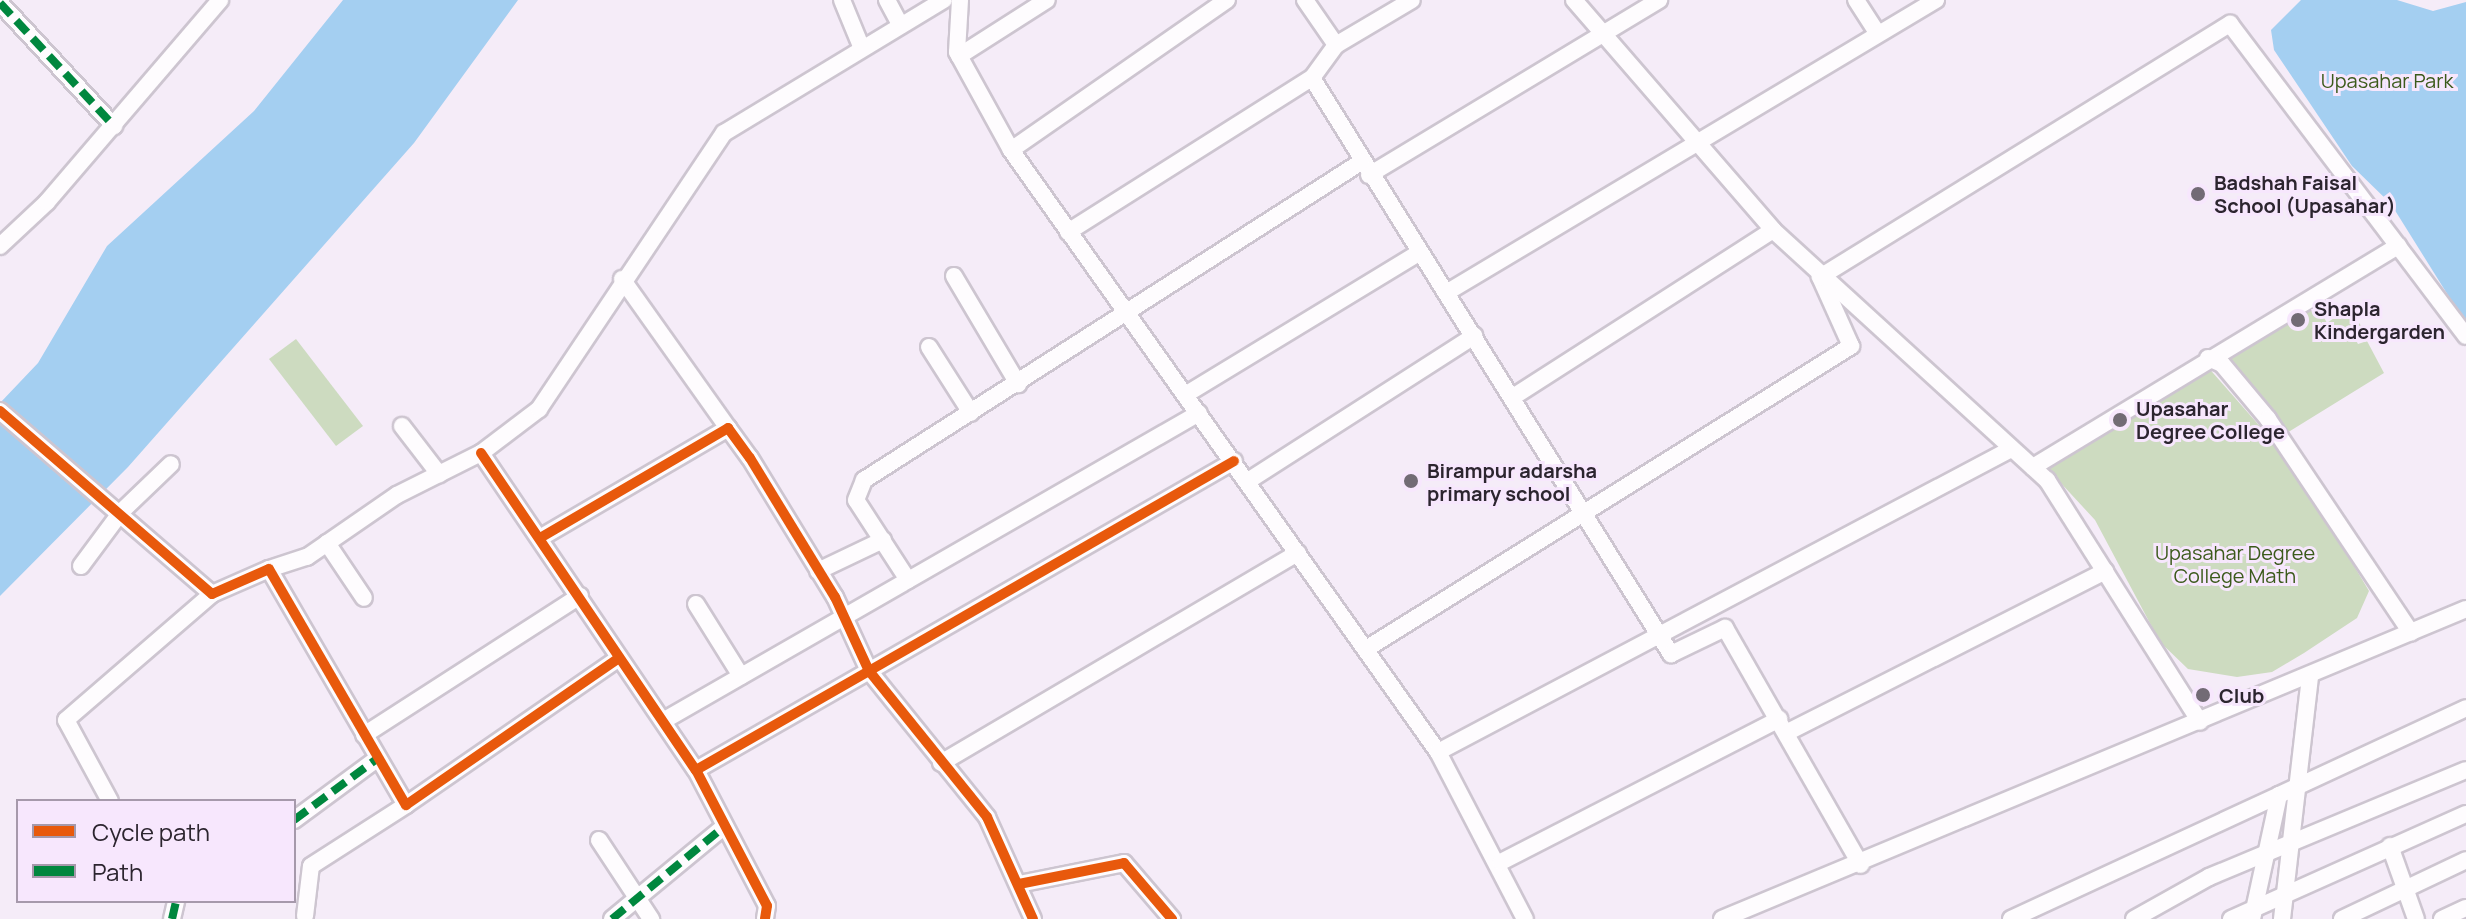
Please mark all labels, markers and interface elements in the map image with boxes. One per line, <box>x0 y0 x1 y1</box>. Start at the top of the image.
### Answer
park label: Upasahar Park <box>2321 68 2453 92</box>
place label: Badshah Faisal School (Upasahar) <box>2214 170 2396 217</box>
marker: Badshah Faisal School (Upasahar) <box>2189 185 2207 203</box>
place label: Shapla Kindergarden <box>2314 296 2445 343</box>
marker: Shapla Kindergarden <box>2289 311 2307 329</box>
place label: Upasahar Degree College <box>2136 396 2285 443</box>
marker: Upasahar Degree College <box>2111 411 2129 429</box>
place label: Birampur adarsha primary school <box>1427 458 1597 505</box>
marker: Birampur adarsha primary school <box>1402 472 1420 490</box>
park label: Upasahar Degree College Math <box>2155 540 2315 587</box>
place label: Club <box>2219 683 2264 707</box>
marker: Club <box>2194 686 2212 704</box>
legend <box>16 799 296 903</box>
text: Cycle path <box>92 815 210 848</box>
text: Path <box>92 855 143 888</box>

